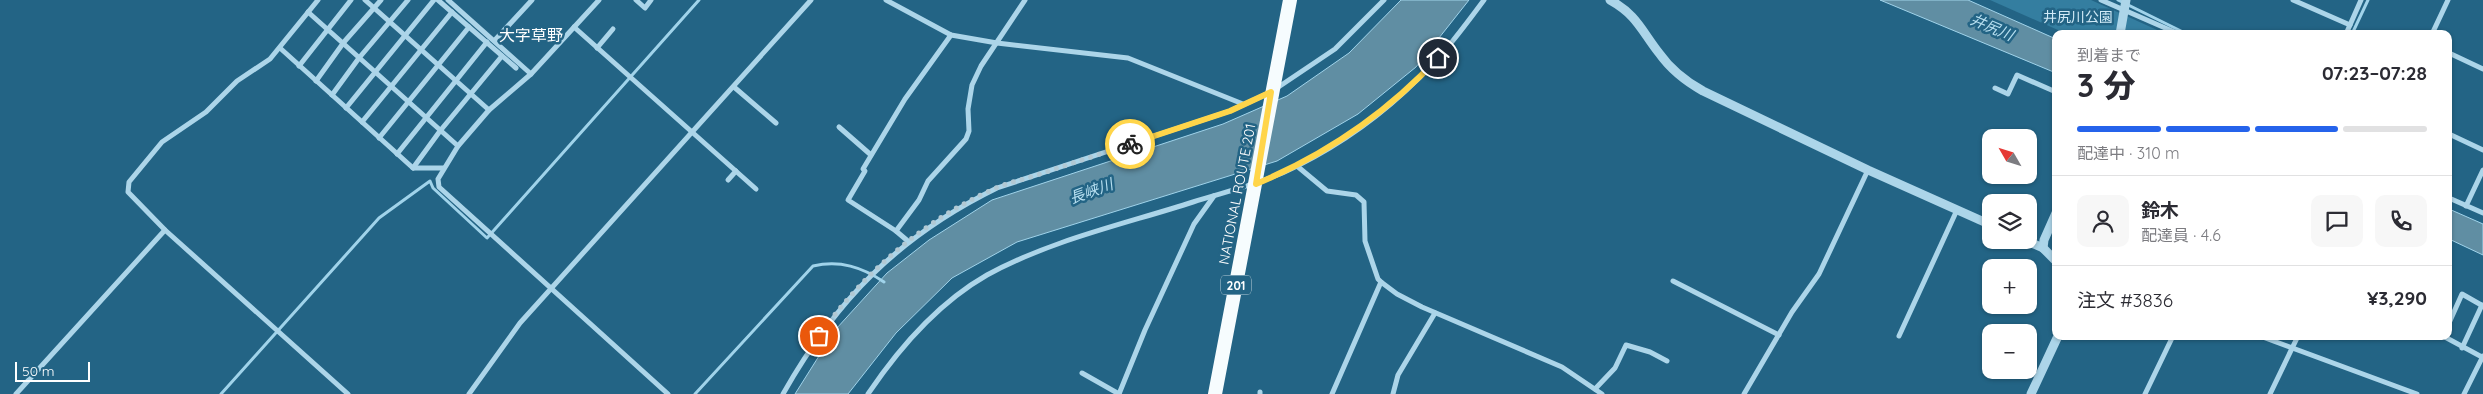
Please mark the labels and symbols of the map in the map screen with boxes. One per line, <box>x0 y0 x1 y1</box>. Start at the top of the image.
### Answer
park label: 井尻川公園 <box>2043 8 2113 26</box>
water label: 井尻川 <box>1968 9 2018 45</box>
district label: 大字草野 <box>499 25 563 45</box>
pin <box>1417 37 1459 79</box>
courier <box>1105 119 1155 169</box>
street label: NATIONAL ROUTE 201 <box>1215 122 1259 266</box>
north arrow <box>1982 129 2038 184</box>
water label: 長峡川 <box>1067 174 1117 208</box>
road number: 201 <box>1221 276 1251 294</box>
pin <box>798 315 840 357</box>
scale bar <box>15 359 90 382</box>

